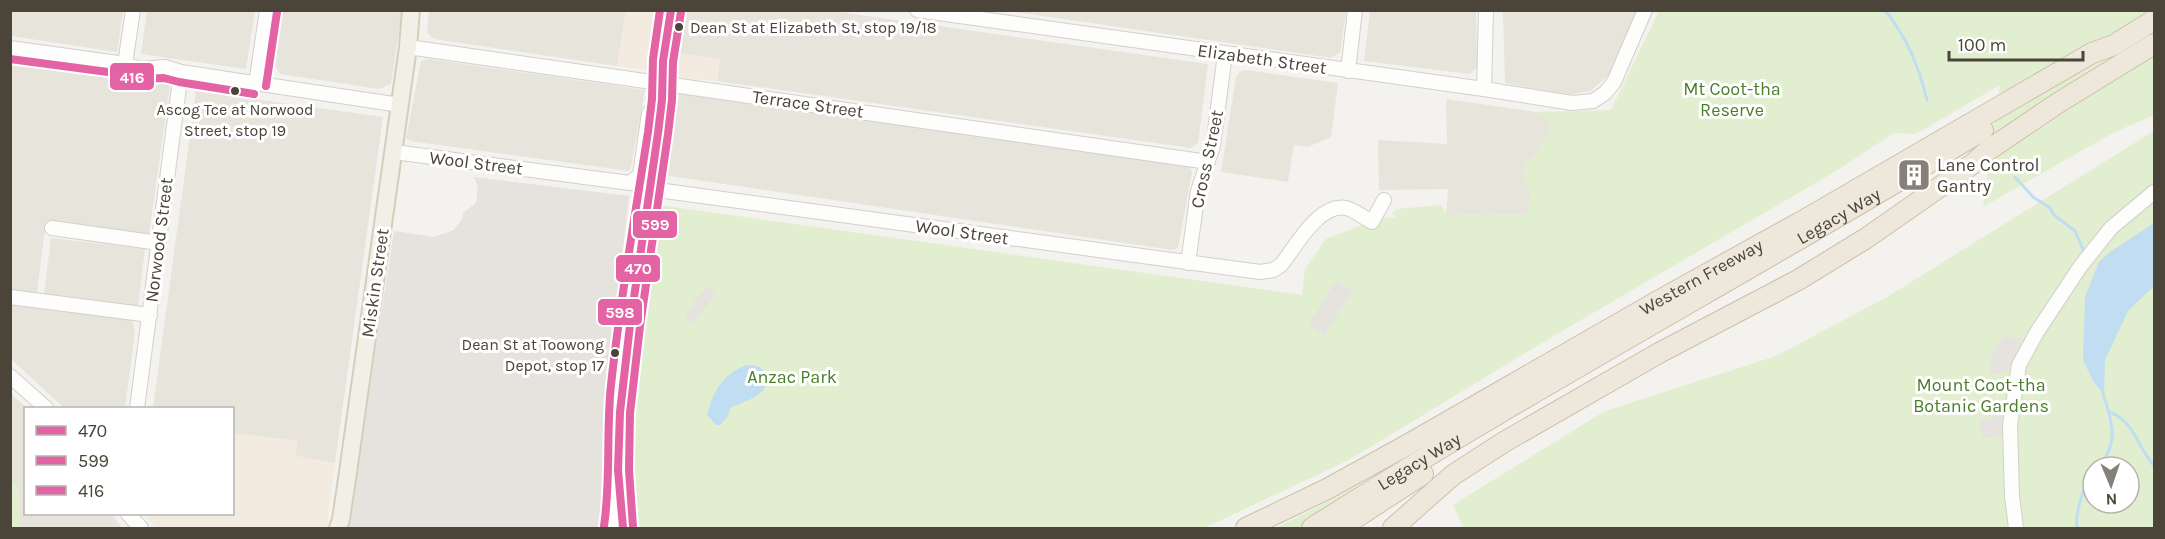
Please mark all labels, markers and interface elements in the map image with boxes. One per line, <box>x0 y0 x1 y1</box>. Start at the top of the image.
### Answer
place label: Dean St at Elizabeth St, stop 19/18 <box>690 18 937 37</box>
marker: Dean St at Elizabeth St, stop 19/18 <box>673 21 685 33</box>
scale bar <box>1949 24 2082 62</box>
text: 100 m <box>1958 34 2006 56</box>
street label: Elizabeth Street <box>1196 39 1328 79</box>
line badge: 416 <box>109 62 155 91</box>
text: 416 <box>120 68 144 87</box>
park label: Mt Coot-tha Reserve <box>1683 78 1781 121</box>
marker: Ascog Tce at Norwood Street, stop 19 <box>229 85 241 97</box>
street label: Terrace Street <box>751 85 865 123</box>
place label: Ascog Tce at Norwood Street, stop 19 <box>156 100 314 140</box>
street label: Cross Street <box>1186 108 1228 210</box>
street label: Wool Street <box>428 146 524 180</box>
place label: Lane Control Gantry <box>1937 154 2040 197</box>
building icon: Lane Control Gantry <box>1896 157 1932 193</box>
street label: Norwood Street <box>140 176 178 304</box>
street label: Legacy Way <box>1793 183 1885 249</box>
line badge: 599 <box>632 210 678 239</box>
text: 599 <box>641 215 670 234</box>
street label: Wool Street <box>914 215 1010 249</box>
street label: Miskin Street <box>356 227 394 339</box>
street label: Western Freeway <box>1636 234 1767 320</box>
line badge: 470 <box>615 254 661 283</box>
text: 470 <box>624 259 652 278</box>
line badge: 598 <box>597 298 643 326</box>
text: 598 <box>605 303 635 322</box>
place label: Dean St at Toowong Depot, stop 17 <box>462 335 604 375</box>
marker: Dean St at Toowong Depot, stop 17 <box>609 347 621 359</box>
park label: Anzac Park <box>747 366 837 388</box>
park label: Mount Coot-tha Botanic Gardens <box>1913 374 2049 417</box>
legend <box>24 407 234 515</box>
text: 470 <box>78 420 107 442</box>
street label: Legacy Way <box>1373 427 1465 495</box>
text: 599 <box>78 450 109 472</box>
north arrow <box>2081 455 2141 515</box>
text: 416 <box>78 480 104 502</box>
text: N <box>2105 490 2118 509</box>

